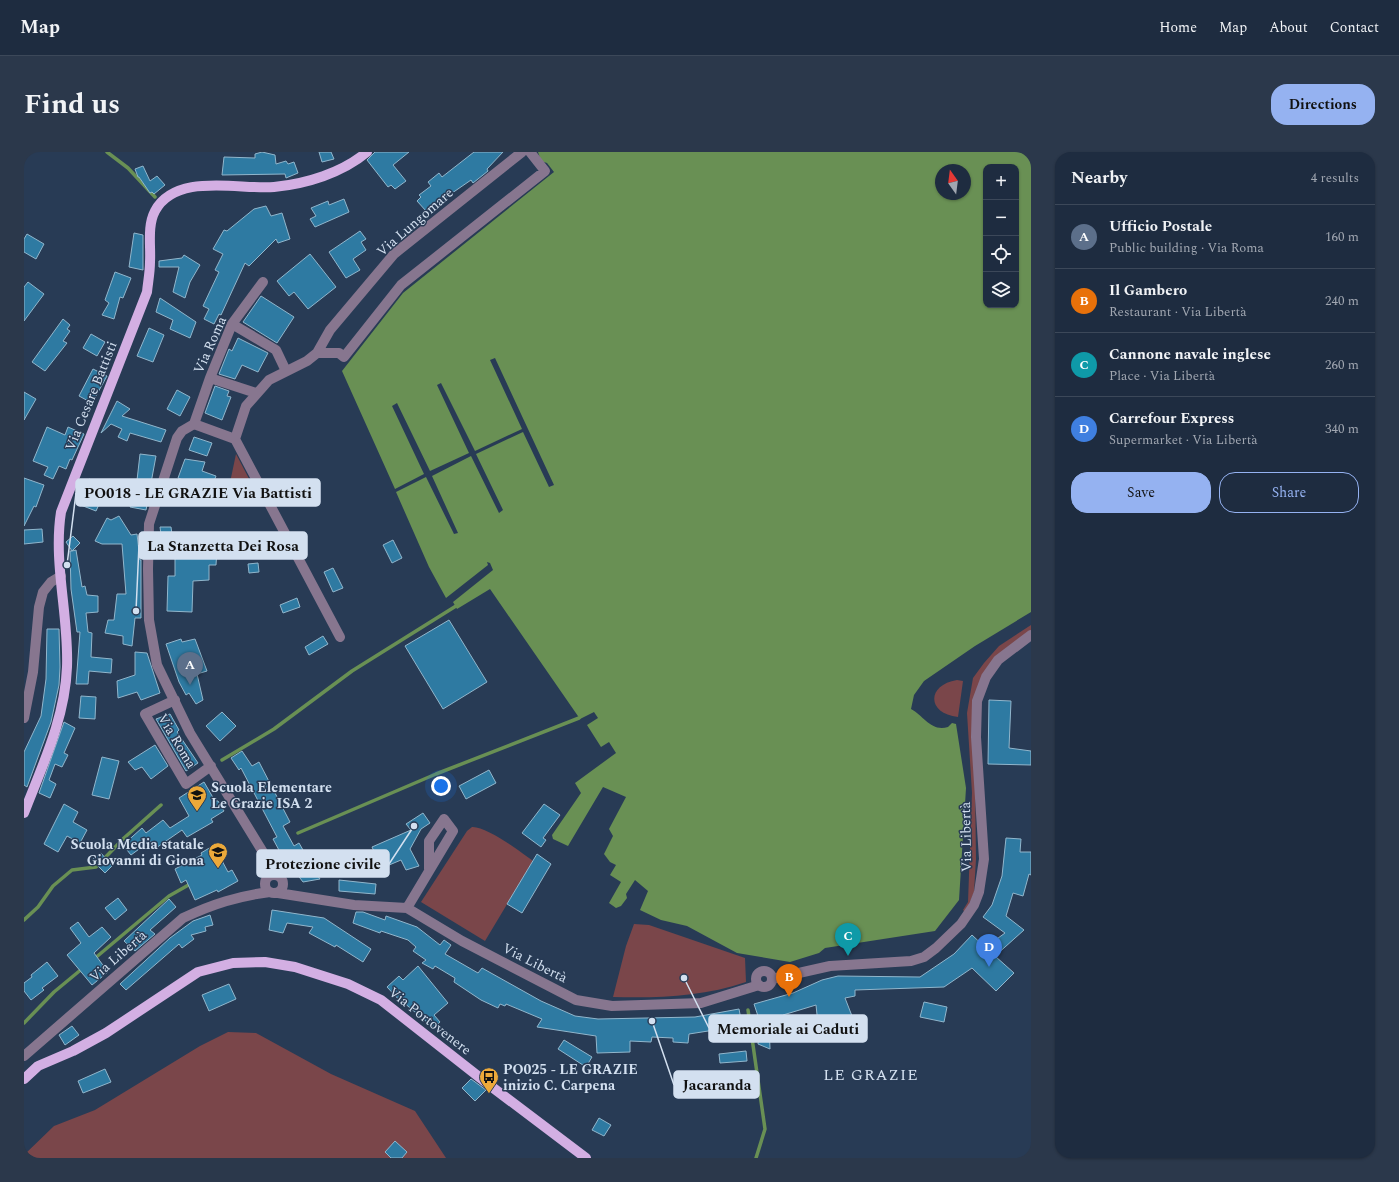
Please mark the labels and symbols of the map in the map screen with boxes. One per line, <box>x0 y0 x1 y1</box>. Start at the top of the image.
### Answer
north arrow <box>935 164 971 200</box>
street label: Via Lungomare <box>372 182 458 261</box>
street label: Via Roma <box>188 313 232 377</box>
street label: Via Cesare Battisti <box>59 338 123 454</box>
callout: PO018 - LE GRAZIE Via Battisti <box>76 479 320 506</box>
text: PO018 - LE GRAZIE Via Battisti <box>84 482 312 505</box>
callout: La Stanzetta Dei Rosa <box>139 532 307 559</box>
text: La Stanzetta Dei Rosa <box>147 535 299 558</box>
pin: A <box>177 652 203 685</box>
street label: Via Roma <box>152 710 202 773</box>
your location <box>431 776 451 796</box>
place label: Scuola Elementare Le Grazie ISA 2 <box>211 777 332 814</box>
school or university icon: Scuola Elementare Le Grazie ISA 2 <box>186 784 208 812</box>
street label: Via Libertà <box>955 801 977 872</box>
place label: Scuola Media statale Giovanni di Giona <box>70 834 205 871</box>
school or university icon: Scuola Media statale Giovanni di Giona <box>207 841 229 869</box>
callout: Protezione civile <box>257 850 389 877</box>
text: Protezione civile <box>265 853 381 876</box>
pin: C <box>835 923 861 956</box>
street label: Via Libertà <box>85 925 152 987</box>
pin: D <box>976 934 1002 967</box>
street label: Via Libertà <box>499 938 571 988</box>
pin: B <box>776 964 802 997</box>
street label: Via Portovenere <box>384 982 476 1060</box>
callout: Memoriale ai Caduti <box>709 1015 867 1042</box>
text: Memoriale ai Caduti <box>717 1018 859 1041</box>
place label: PO025 - LE GRAZIE inizio C. Carpena <box>503 1059 638 1096</box>
district label: LE GRAZIE <box>823 1063 919 1087</box>
bus stop icon: PO025 - LE GRAZIE inizio C. Carpena <box>478 1066 500 1094</box>
callout: Jacaranda <box>674 1071 759 1098</box>
text: Jacaranda <box>683 1074 752 1097</box>

